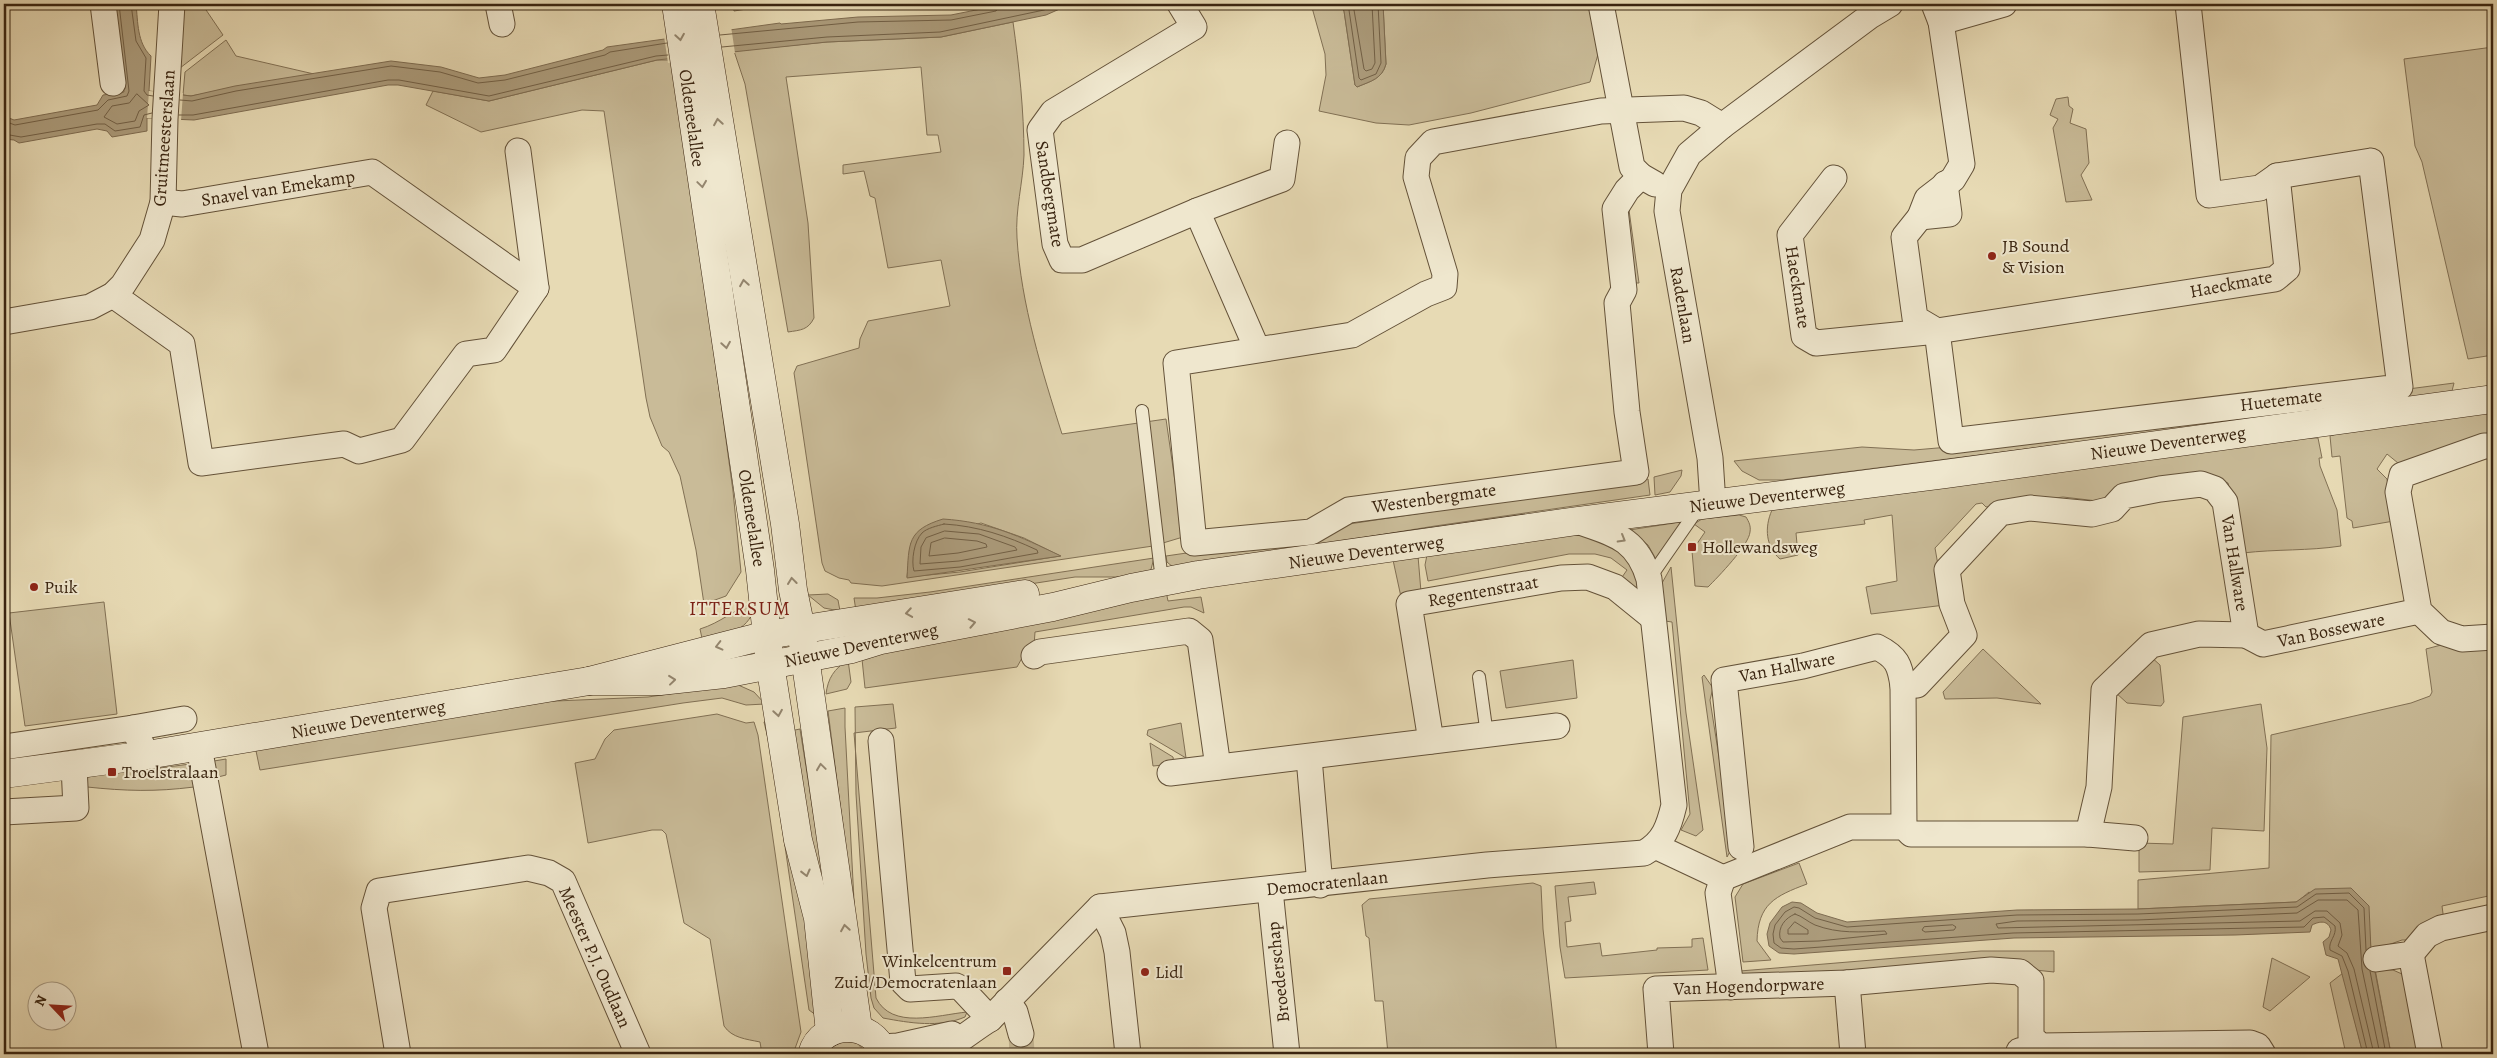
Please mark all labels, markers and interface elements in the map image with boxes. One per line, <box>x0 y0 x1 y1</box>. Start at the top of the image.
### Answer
one-way arrow <box>675 32 685 41</box>
street label: Oldeneelallee <box>673 68 711 168</box>
street label: Gruitmeesterslaan <box>147 69 181 207</box>
one-way arrow <box>714 118 724 127</box>
street label: Sandbergmate <box>1030 139 1070 249</box>
street label: Snavel van Emekamp <box>199 164 357 212</box>
one-way arrow <box>696 180 706 188</box>
place label: JB Sound & Vision <box>2002 234 2070 279</box>
street label: Haeckmate <box>1780 244 1816 330</box>
marker: JB Sound & Vision <box>1986 250 1998 262</box>
street label: Haeckmate <box>2188 264 2274 304</box>
street label: Radenlaan <box>1664 265 1702 345</box>
one-way arrow <box>740 278 750 287</box>
one-way arrow <box>720 340 730 349</box>
street label: Huetemate <box>2238 383 2324 417</box>
street label: Nieuwe Deventerweg <box>2089 420 2247 466</box>
street label: Oldeneelallee <box>732 468 772 568</box>
street label: Nieuwe Deventerweg <box>1688 476 1846 518</box>
street label: Westenbergmate <box>1369 477 1498 519</box>
street label: Van Hallware <box>2215 512 2254 613</box>
street label: Nieuwe Deventerweg <box>1287 529 1445 575</box>
one-way arrow <box>1616 533 1625 543</box>
place label: Hollewandsweg <box>1702 535 1818 559</box>
marker: Hollewandsweg <box>1686 541 1698 553</box>
street label: Regentenstraat <box>1426 569 1540 613</box>
place label: Puik <box>44 575 78 599</box>
one-way arrow <box>787 577 798 585</box>
marker: Puik <box>28 581 40 593</box>
district label: ITTERSUM <box>689 595 791 622</box>
one-way arrow <box>905 607 913 617</box>
street label: Van Bosseware <box>2274 607 2387 653</box>
street label: Nieuwe Deventerweg <box>782 617 940 673</box>
one-way arrow <box>968 618 976 628</box>
one-way arrow <box>715 640 724 651</box>
street label: Van Hallware <box>1736 646 1837 688</box>
one-way arrow <box>669 675 677 686</box>
street label: Nieuwe Deventerweg <box>289 694 447 744</box>
one-way arrow <box>773 708 783 717</box>
place label: Troelstralaan <box>122 760 219 784</box>
one-way arrow <box>816 763 826 772</box>
marker: Troelstralaan <box>106 766 118 778</box>
street label: Democratenlaan <box>1265 865 1389 901</box>
one-way arrow <box>800 868 811 877</box>
street label: Meester P.J. Oudlaan <box>553 883 637 1032</box>
street label: Broederschap <box>1261 920 1295 1024</box>
one-way arrow <box>840 924 850 932</box>
place label: Winkelcentrum Zuid/Democratenlaan <box>834 949 997 994</box>
place label: Lidl <box>1155 960 1184 984</box>
marker: Winkelcentrum Zuid/Democratenlaan <box>1001 965 1013 977</box>
marker: Lidl <box>1139 966 1151 978</box>
street label: Van Hogendorpware <box>1672 971 1825 1001</box>
north arrow <box>28 980 78 1030</box>
text: N <box>30 992 51 1009</box>

